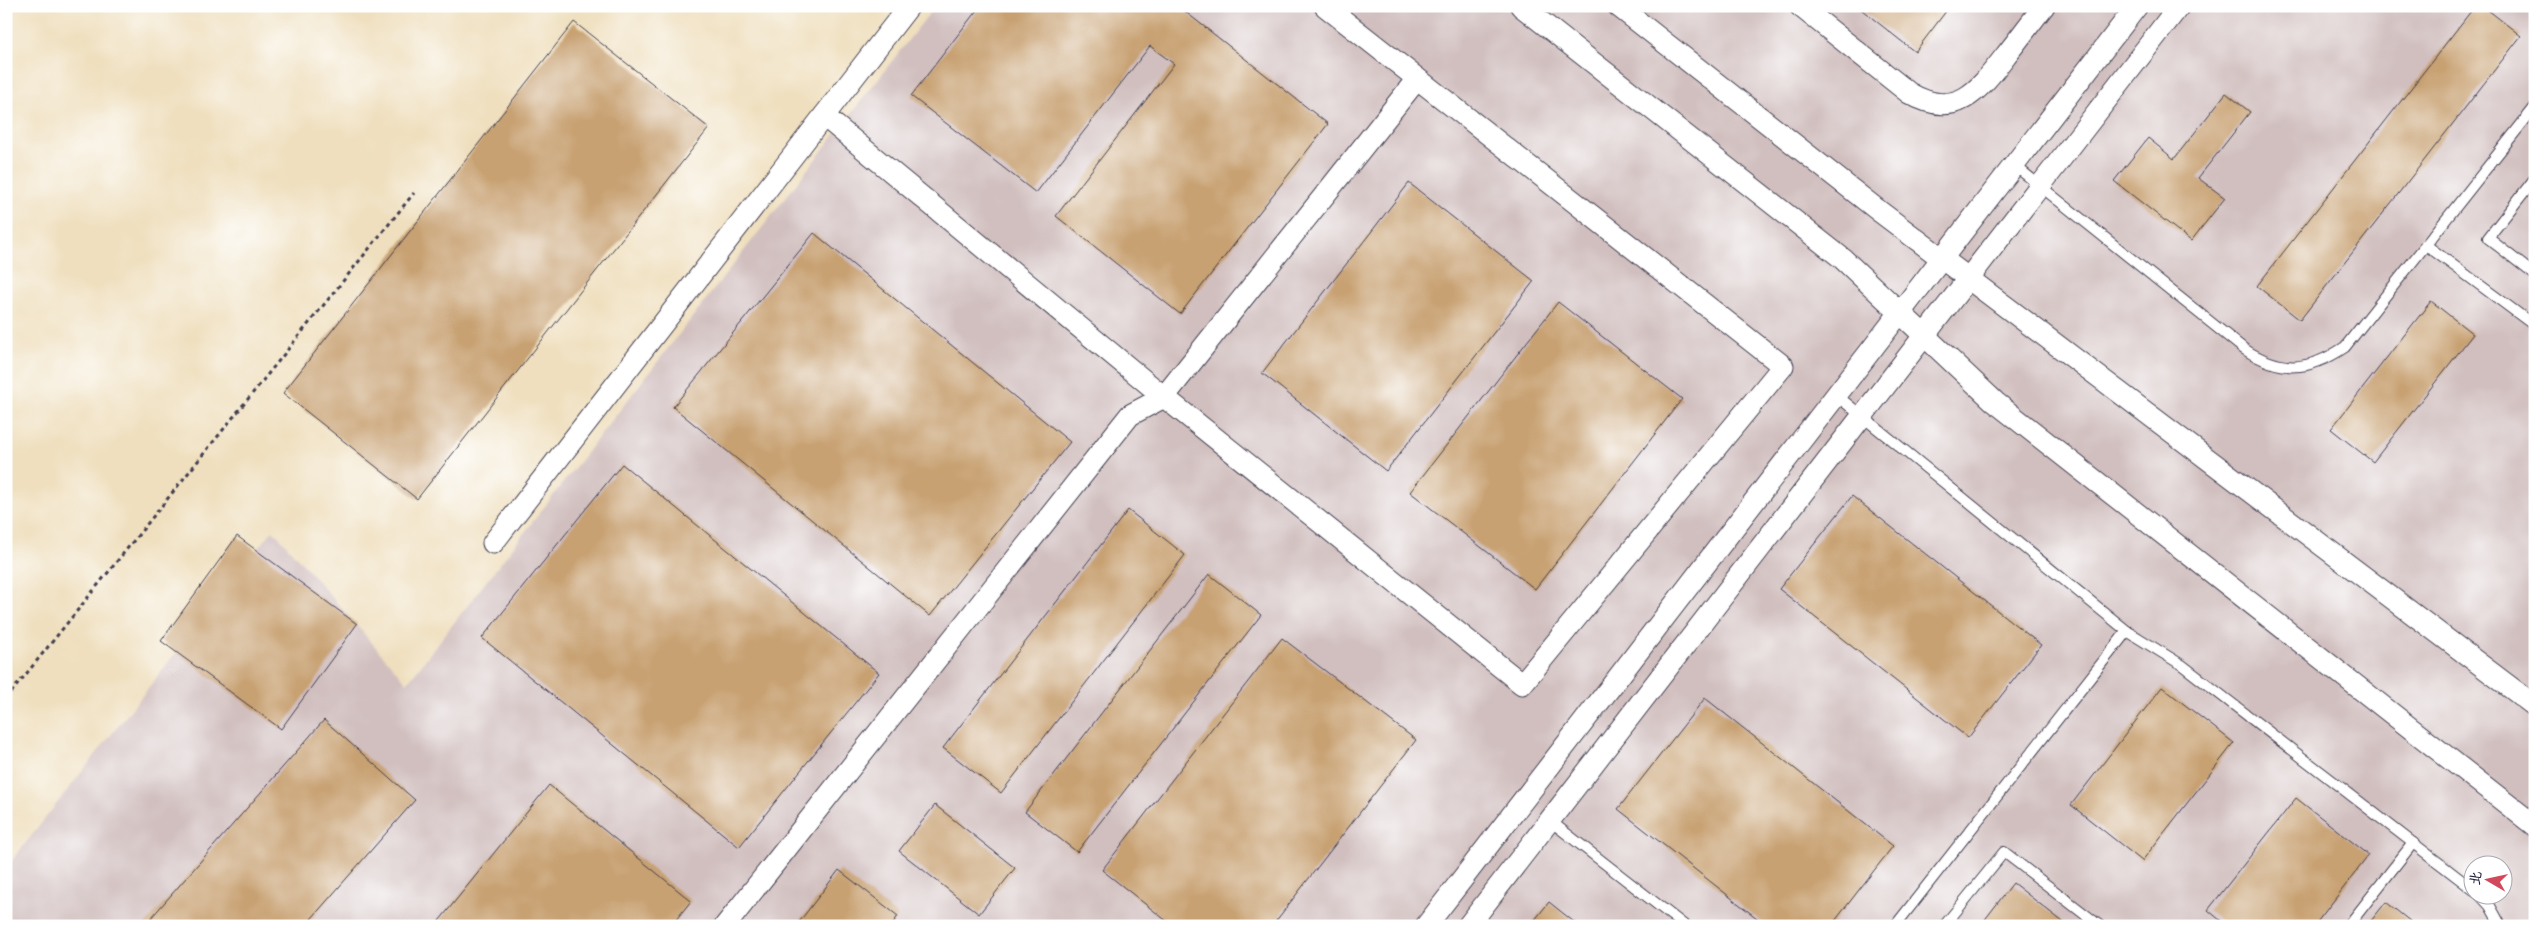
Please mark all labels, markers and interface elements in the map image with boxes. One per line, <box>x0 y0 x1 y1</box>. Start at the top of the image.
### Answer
north arrow <box>2464 854 2514 904</box>
text: 北 <box>2466 870 2485 886</box>

